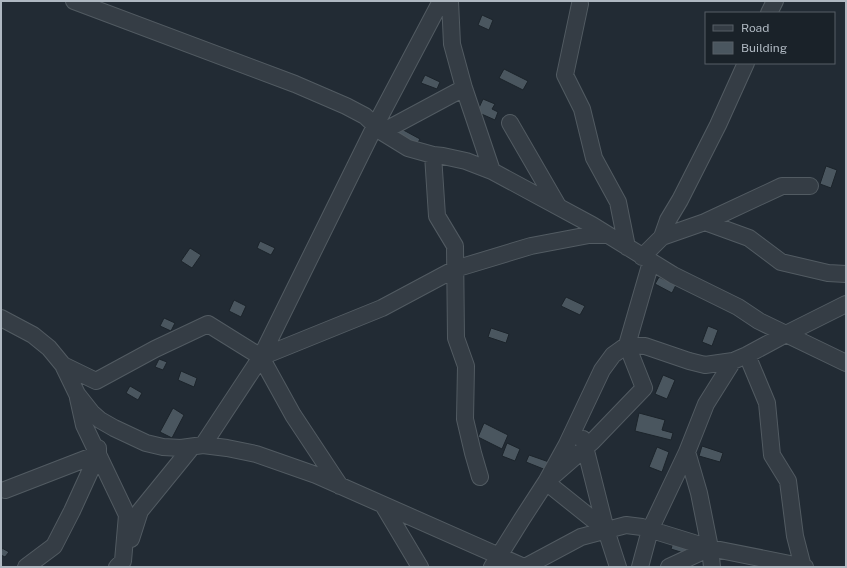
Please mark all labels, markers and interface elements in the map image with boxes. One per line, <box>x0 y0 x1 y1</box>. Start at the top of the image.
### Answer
legend <box>705 12 835 64</box>
text: Road <box>741 21 769 35</box>
text: Building <box>741 41 787 55</box>

